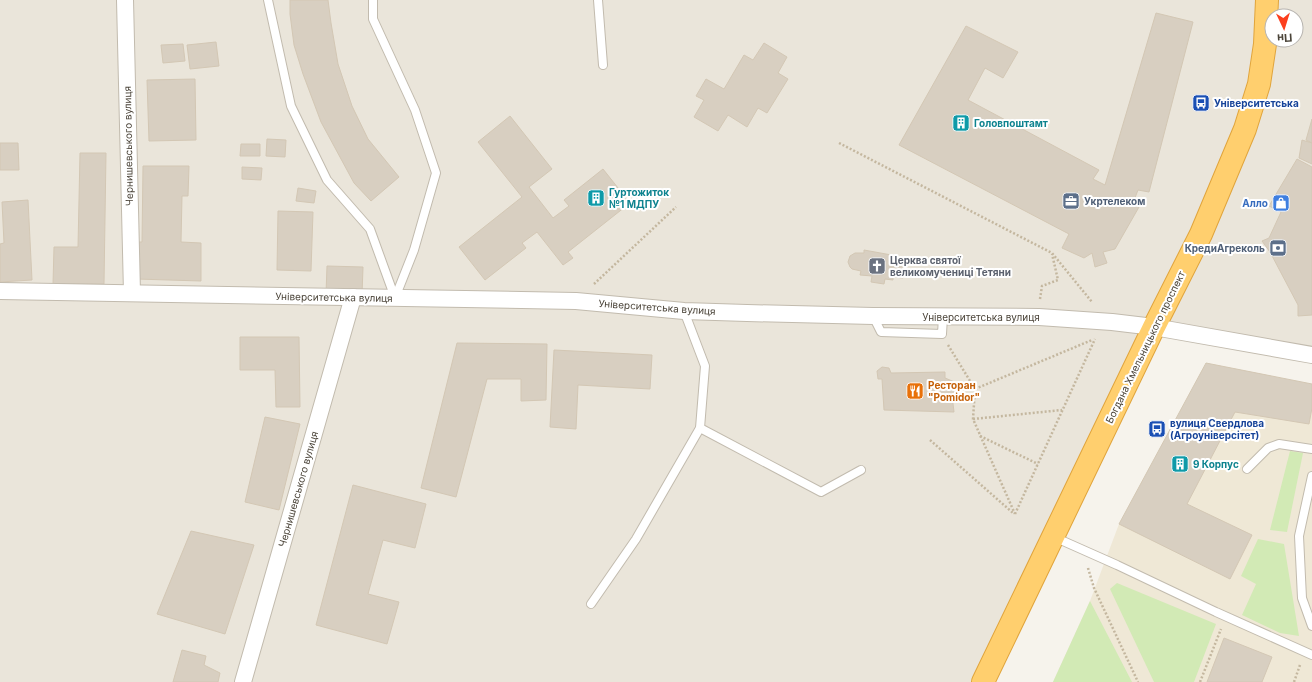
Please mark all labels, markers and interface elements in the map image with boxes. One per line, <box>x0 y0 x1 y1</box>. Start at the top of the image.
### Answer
north arrow <box>1264 8 1304 48</box>
text: Пн <box>1277 30 1293 45</box>
street label: Чернишевського вулиця <box>121 86 135 206</box>
bus stop icon: Університетська <box>1191 93 1211 113</box>
place label: Університетська <box>1214 97 1299 109</box>
building icon: Головпоштамт <box>951 113 971 133</box>
place label: Головпоштамт <box>974 117 1048 129</box>
place label: Гуртожиток №1 МДПУ <box>609 186 669 210</box>
building icon: Гуртожиток №1 МДПУ <box>586 188 606 208</box>
office icon: Укртелеком <box>1061 191 1081 211</box>
shop icon: Алло <box>1271 193 1291 213</box>
place label: Укртелеком <box>1084 195 1145 207</box>
place label: Алло <box>1242 197 1268 209</box>
bank icon: КредиАгреколь <box>1268 238 1288 258</box>
place label: КредиАгреколь <box>1185 242 1265 254</box>
place label: Церква святої великомучениці Тетяни <box>890 254 1011 279</box>
church icon: Церква святої великомучениці Тетяни <box>867 256 887 276</box>
street label: Богдана Хмельницького проспект <box>1103 269 1187 425</box>
street label: Університетська вулиця <box>275 290 393 304</box>
street label: Університетська вулиця <box>598 297 716 317</box>
street label: Університетська вулиця <box>922 311 1040 323</box>
place label: Ресторан "Pomidor" <box>928 379 980 403</box>
restaurant icon: Ресторан "Pomidor" <box>905 381 925 401</box>
place label: вулиця Свердлова (Агроуніверсітет) <box>1170 417 1264 442</box>
bus stop icon: вулиця Свердлова (Агроуніверсітет) <box>1147 419 1167 439</box>
street label: Чернишевського вулиця <box>276 430 320 548</box>
building icon: 9 Корпус <box>1170 454 1190 474</box>
place label: 9 Корпус <box>1193 458 1239 471</box>

